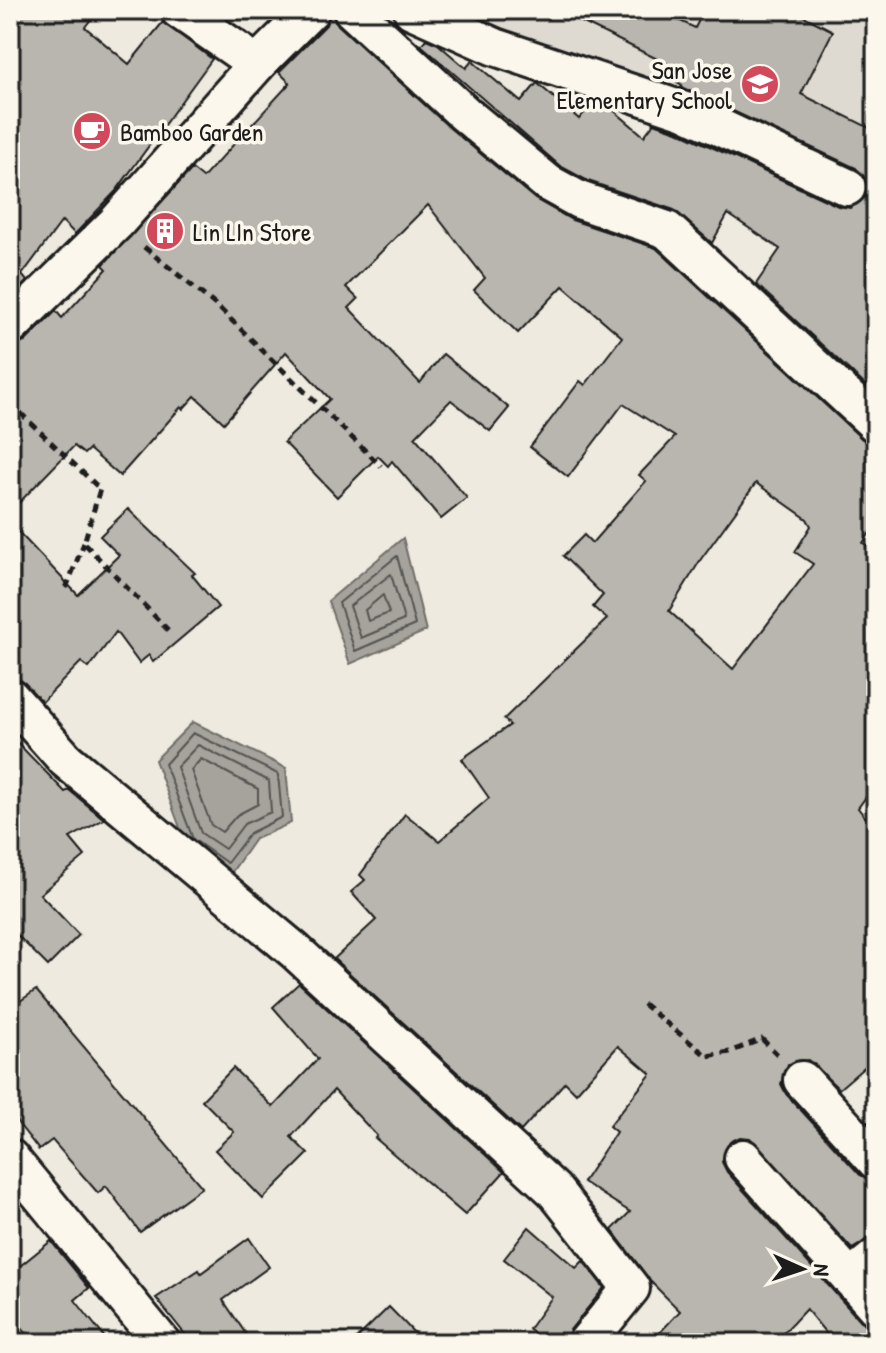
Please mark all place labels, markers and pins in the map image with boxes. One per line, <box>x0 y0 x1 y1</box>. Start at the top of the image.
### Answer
place label: San Jose Elementary School <box>557 52 732 117</box>
school or university icon: San Jose Elementary School <box>739 63 781 105</box>
cafe icon: Bamboo Garden <box>71 110 113 152</box>
place label: Bamboo Garden <box>120 114 264 149</box>
building icon: Lin LIn Store <box>144 210 186 252</box>
place label: Lin LIn Store <box>193 214 311 249</box>

